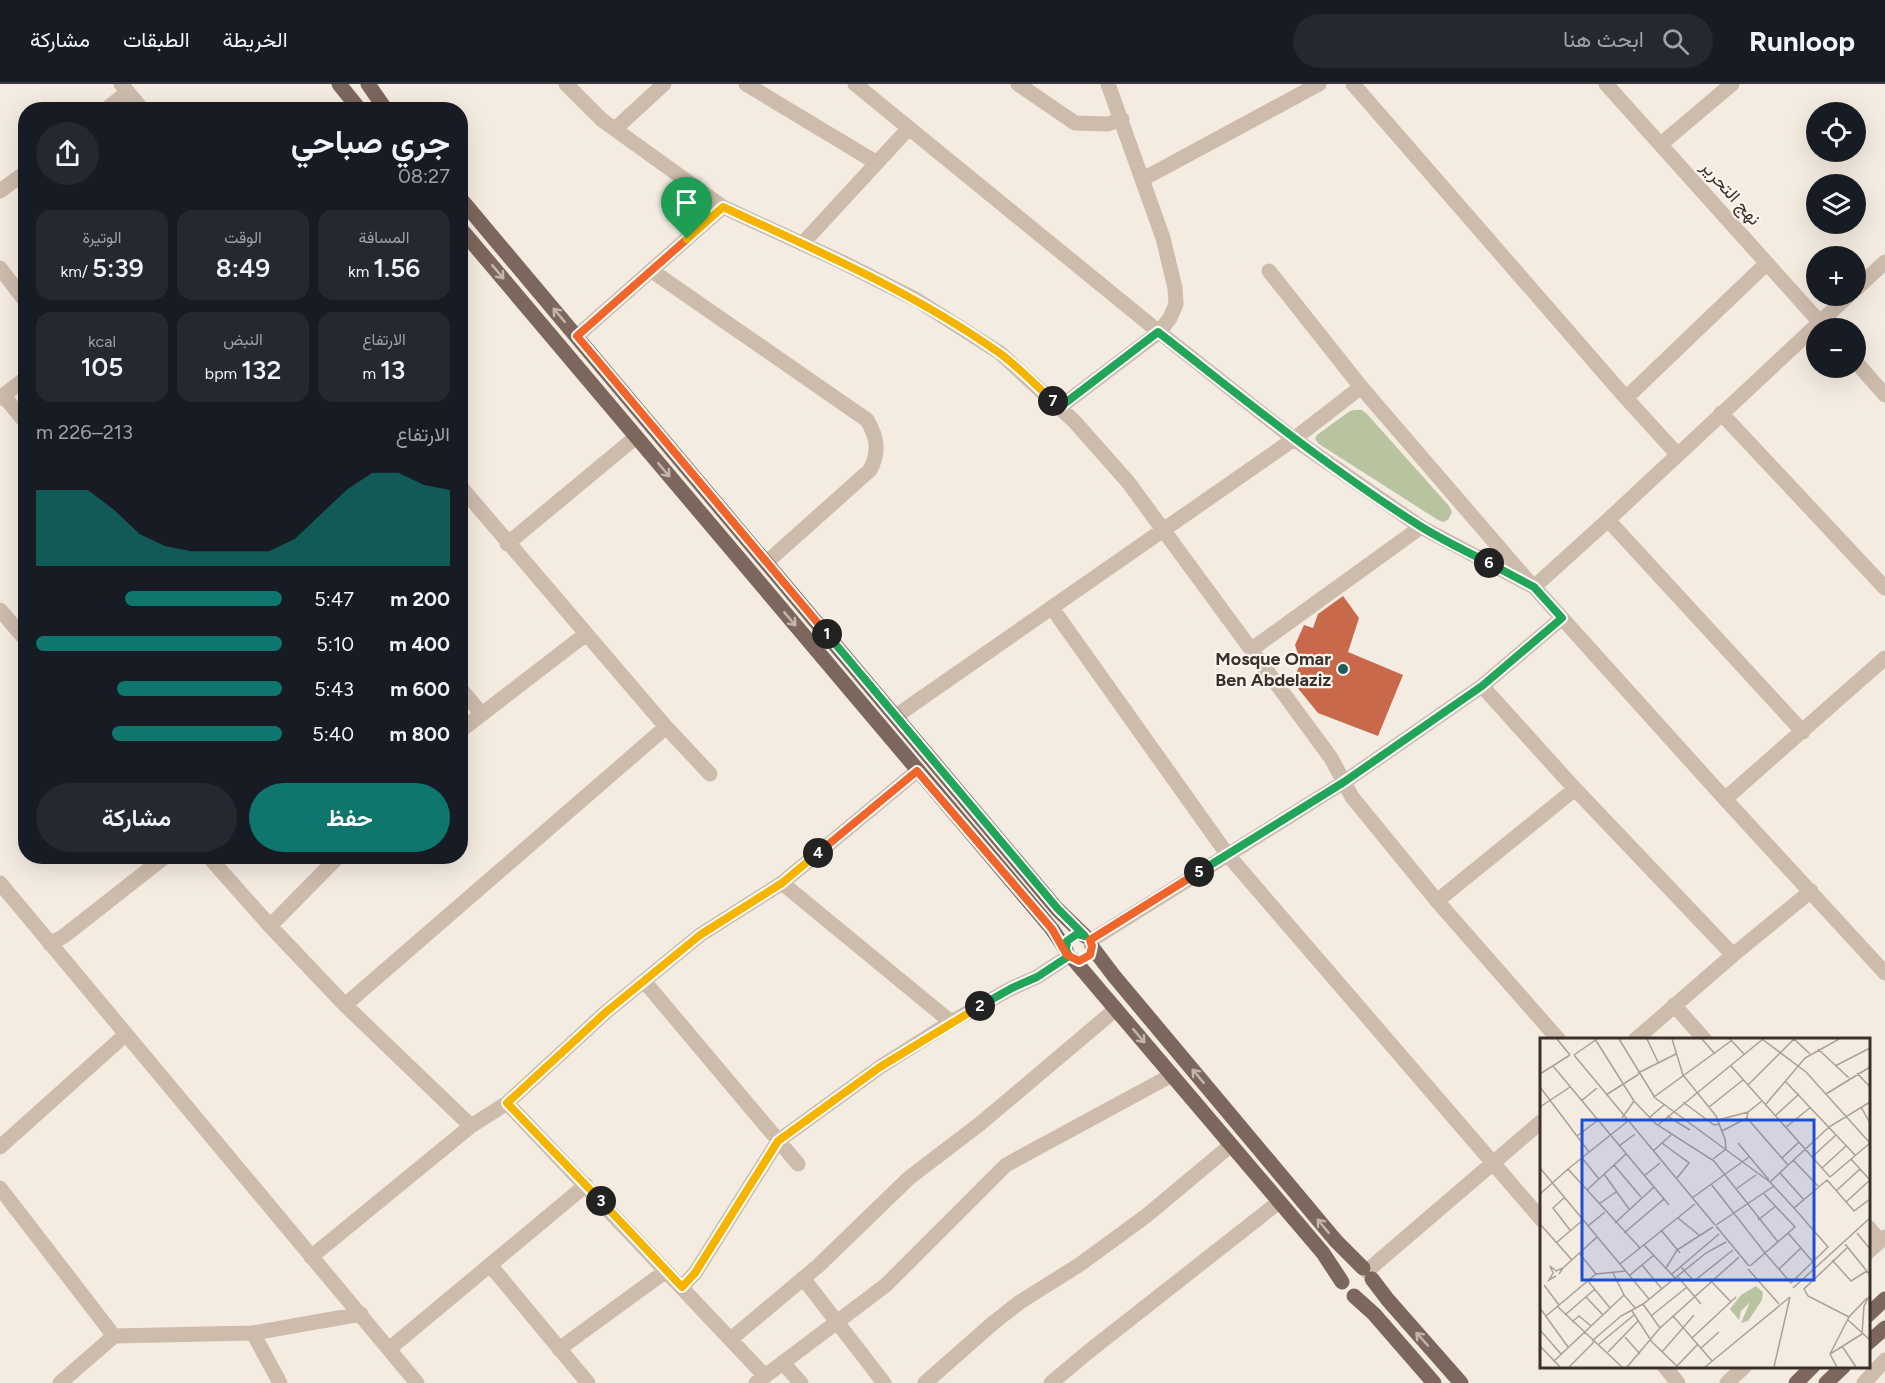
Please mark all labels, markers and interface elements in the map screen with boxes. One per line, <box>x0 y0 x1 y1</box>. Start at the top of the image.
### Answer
search box <box>1293 14 1713 68</box>
text: Runloop <box>1749 24 1855 58</box>
icon: search <box>1659 25 1692 58</box>
text: ابحث هنا <box>1563 26 1644 53</box>
text: مشاركة <box>30 27 90 52</box>
text: الطبقات <box>123 27 190 52</box>
text: الخريطة <box>223 27 288 52</box>
map controls <box>1806 102 1866 378</box>
button: locate <box>1806 102 1866 162</box>
button: share <box>36 122 99 185</box>
text: جري صباحي <box>291 122 450 161</box>
street label: نهج التحرير <box>1695 155 1766 230</box>
text: 08:27 <box>398 164 450 188</box>
button: layers <box>1806 174 1866 234</box>
pin <box>661 177 712 239</box>
icon: arrive <box>670 186 703 219</box>
text: الوتيرة <box>82 228 122 247</box>
text: الوقت <box>224 228 262 247</box>
text: المسافة <box>359 228 409 247</box>
button: + <box>1806 246 1866 306</box>
text: 5:39 <box>92 252 144 284</box>
text: 8:49 <box>216 252 270 284</box>
text: 1.56 <box>373 252 420 284</box>
text: /km <box>60 262 92 281</box>
text: km <box>348 262 373 281</box>
one-way arrow <box>491 264 505 279</box>
one-way arrow <box>552 308 566 323</box>
button: − <box>1806 318 1866 378</box>
text: النبض <box>223 330 263 349</box>
text: الارتفاع <box>362 330 406 349</box>
text: kcal <box>88 332 116 351</box>
text: 105 <box>81 351 123 383</box>
text: 132 <box>241 354 281 386</box>
text: 13 <box>380 354 405 386</box>
text: bpm <box>205 364 241 383</box>
text: m <box>363 364 380 383</box>
pin: 7 <box>1038 386 1068 416</box>
text: 7 <box>1049 391 1057 410</box>
text: 213–226 m <box>36 420 133 444</box>
text: الارتفاع <box>396 422 450 446</box>
one-way arrow <box>657 462 671 477</box>
pin: 6 <box>1474 548 1504 578</box>
text: 6 <box>1484 553 1494 572</box>
text: 5:47 <box>314 587 354 611</box>
text: 200 m <box>390 587 450 611</box>
one-way arrow <box>783 611 796 627</box>
pin: 1 <box>812 619 842 649</box>
text: 1 <box>824 624 830 643</box>
text: 5:10 <box>316 632 354 656</box>
text: 400 m <box>389 632 450 656</box>
place label: Mosque Omar Ben Abdelaziz <box>1215 648 1331 691</box>
marker: Mosque Omar Ben Abdelaziz <box>1336 662 1350 676</box>
text: 5:43 <box>314 677 354 701</box>
text: 600 m <box>390 677 450 701</box>
text: 5:40 <box>312 722 354 746</box>
text: 800 m <box>390 722 450 746</box>
button: مشاركة <box>36 783 237 852</box>
button: حفظ <box>249 783 450 852</box>
pin: 4 <box>803 838 833 868</box>
text: 4 <box>813 843 823 862</box>
pin: 5 <box>1184 857 1214 887</box>
text: 5 <box>1194 862 1204 881</box>
pin: 2 <box>965 991 995 1021</box>
text: 2 <box>975 996 985 1015</box>
one-way arrow <box>1133 1028 1146 1044</box>
inset map <box>1540 1038 1870 1368</box>
one-way arrow <box>1191 1069 1205 1084</box>
pin: 3 <box>586 1186 616 1216</box>
text: 3 <box>597 1191 605 1210</box>
one-way arrow <box>1316 1219 1330 1234</box>
one-way arrow <box>1415 1332 1429 1347</box>

